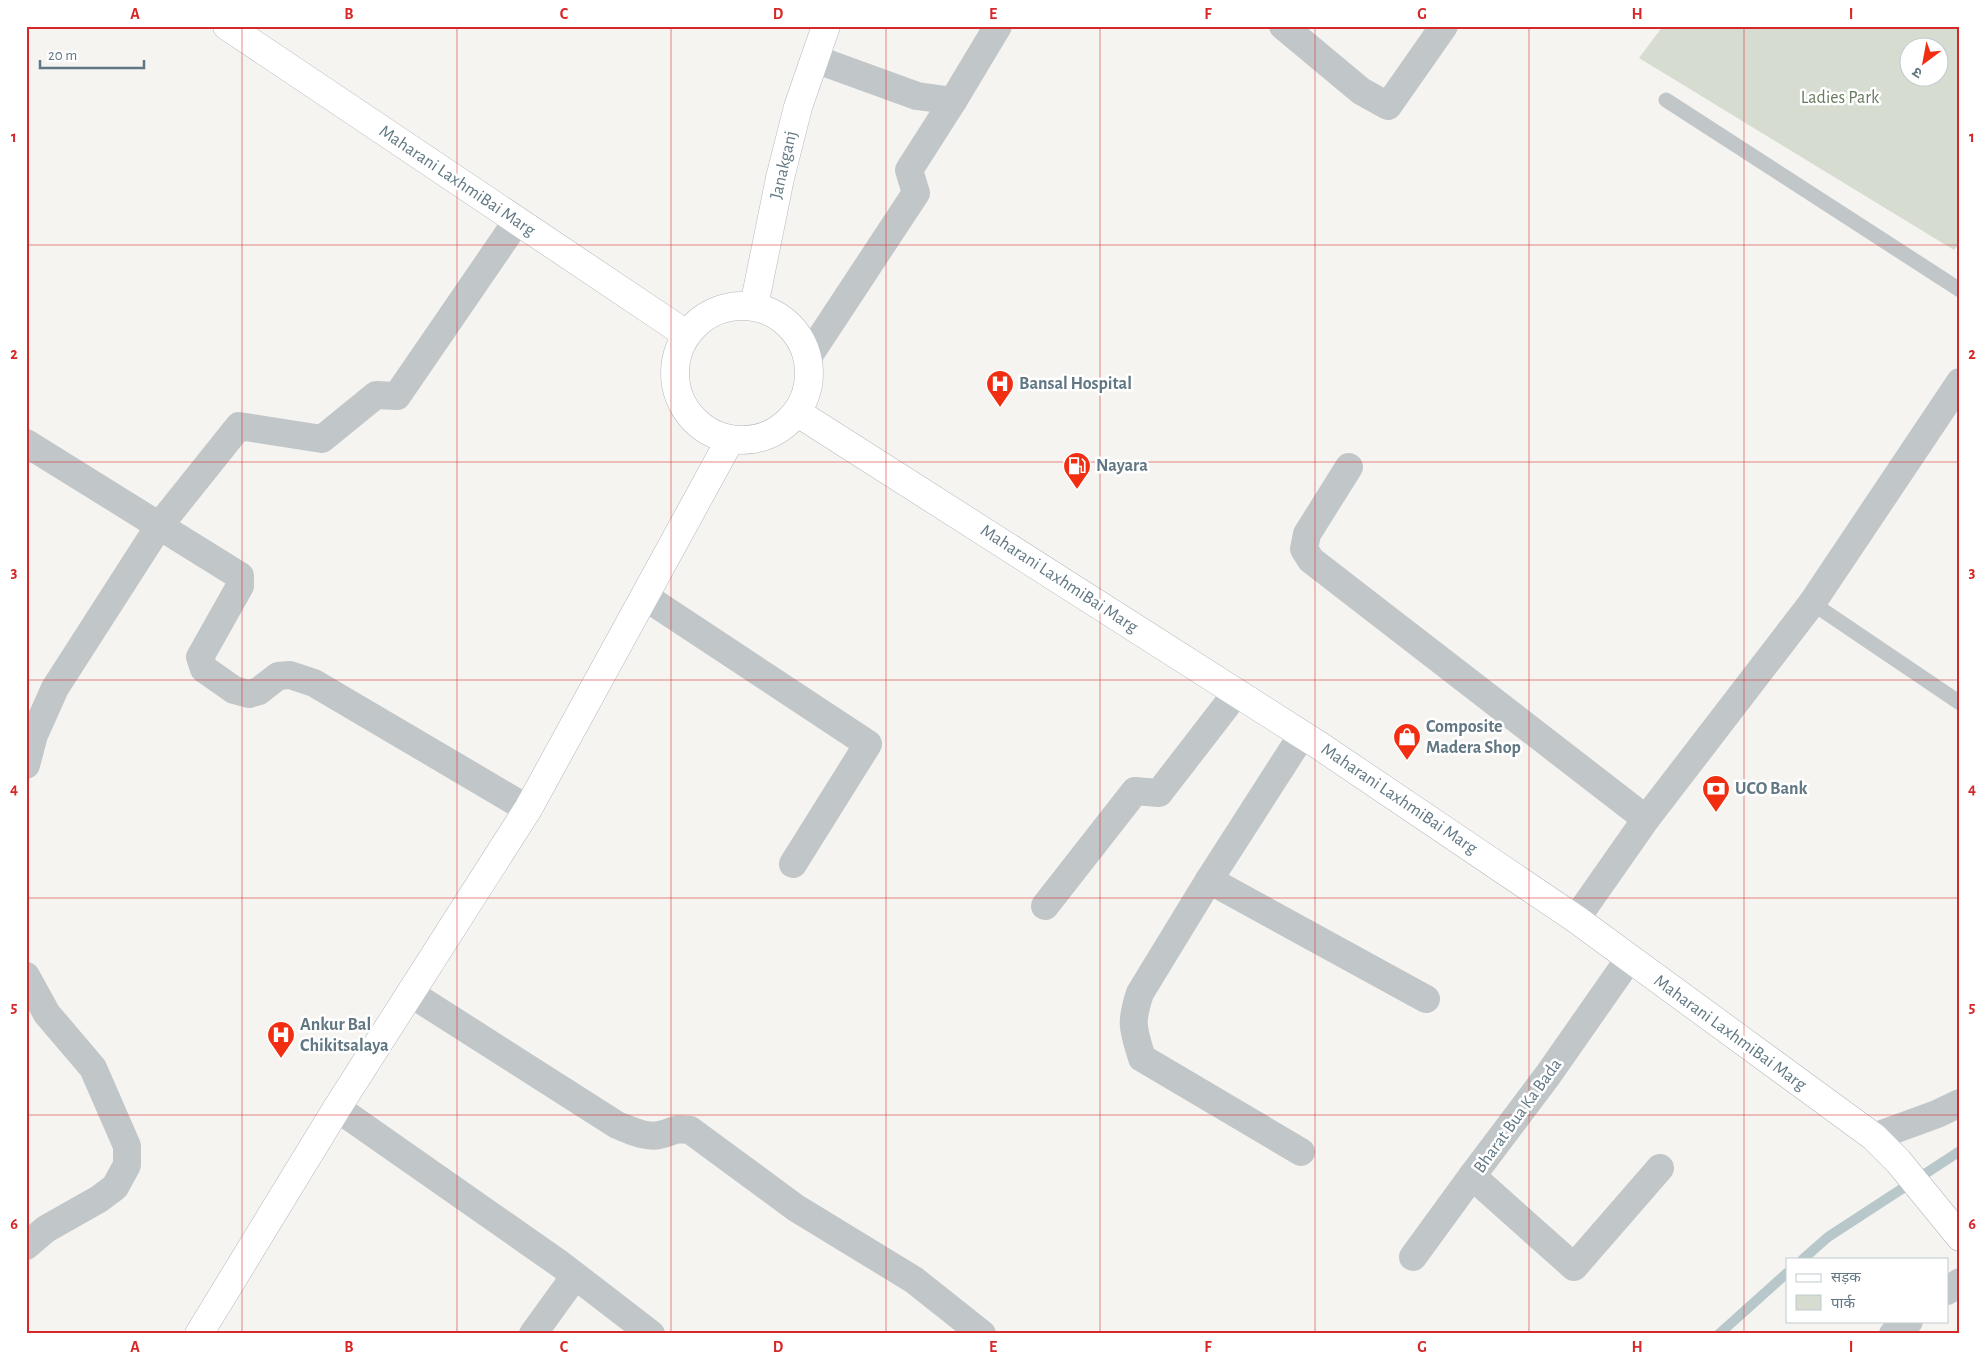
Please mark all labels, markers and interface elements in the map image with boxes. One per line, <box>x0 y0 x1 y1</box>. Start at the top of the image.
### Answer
text: A <box>130 6 140 22</box>
text: B <box>344 6 354 22</box>
text: C <box>560 6 569 22</box>
text: D <box>773 6 784 22</box>
text: E <box>989 6 997 22</box>
text: F <box>1204 6 1212 22</box>
text: G <box>1417 6 1427 22</box>
text: H <box>1631 6 1643 22</box>
text: I <box>1849 6 1853 22</box>
scale bar <box>40 38 144 70</box>
north arrow <box>1898 38 1948 88</box>
text: 20 m <box>48 48 77 63</box>
text: उ <box>1910 64 1925 80</box>
park label: Ladies Park <box>1801 89 1880 107</box>
street label: Maharani LaxhmiBai Marg <box>376 122 538 240</box>
text: 1 <box>11 129 17 145</box>
street label: Janakganj <box>767 129 801 201</box>
text: 1 <box>1969 129 1975 145</box>
text: 2 <box>10 346 18 362</box>
text: 2 <box>1968 346 1976 362</box>
hospital icon: Bansal Hospital <box>985 369 1015 408</box>
place label: Bansal Hospital <box>1019 375 1132 393</box>
fuel station icon: Nayara <box>1062 451 1092 490</box>
place label: Nayara <box>1096 457 1148 475</box>
street label: Maharani LaxhmiBai Marg <box>977 521 1141 637</box>
text: 3 <box>11 564 18 580</box>
text: 3 <box>1969 564 1976 580</box>
place label: Composite Madera Shop <box>1426 718 1521 757</box>
shop icon: Composite Madera Shop <box>1392 722 1422 761</box>
street label: Maharani LaxhmiBai Marg <box>1318 740 1480 858</box>
bank icon: UCO Bank <box>1701 774 1731 813</box>
place label: UCO Bank <box>1735 780 1808 798</box>
text: 4 <box>10 781 18 797</box>
text: 4 <box>1968 781 1976 797</box>
street label: Maharani LaxhmiBai Marg <box>1650 972 1810 1094</box>
text: 5 <box>11 999 18 1015</box>
text: 5 <box>1969 999 1976 1015</box>
place label: Ankur Bal Chikitsalaya <box>300 1016 389 1055</box>
hospital icon: Ankur Bal Chikitsalaya <box>266 1020 296 1059</box>
street label: Bharat Bua Ka Bada <box>1471 1055 1565 1177</box>
text: 6 <box>10 1216 18 1232</box>
text: 6 <box>1968 1216 1976 1232</box>
legend <box>1786 1258 1948 1322</box>
text: सड़क <box>1831 1270 1861 1285</box>
text: पार्क <box>1831 1294 1855 1311</box>
text: A <box>130 1339 140 1355</box>
text: B <box>344 1339 354 1355</box>
text: C <box>560 1339 569 1355</box>
text: D <box>773 1339 784 1355</box>
text: E <box>989 1339 997 1355</box>
text: F <box>1204 1339 1212 1355</box>
text: G <box>1417 1339 1427 1355</box>
text: H <box>1631 1339 1643 1355</box>
text: I <box>1849 1339 1853 1355</box>

